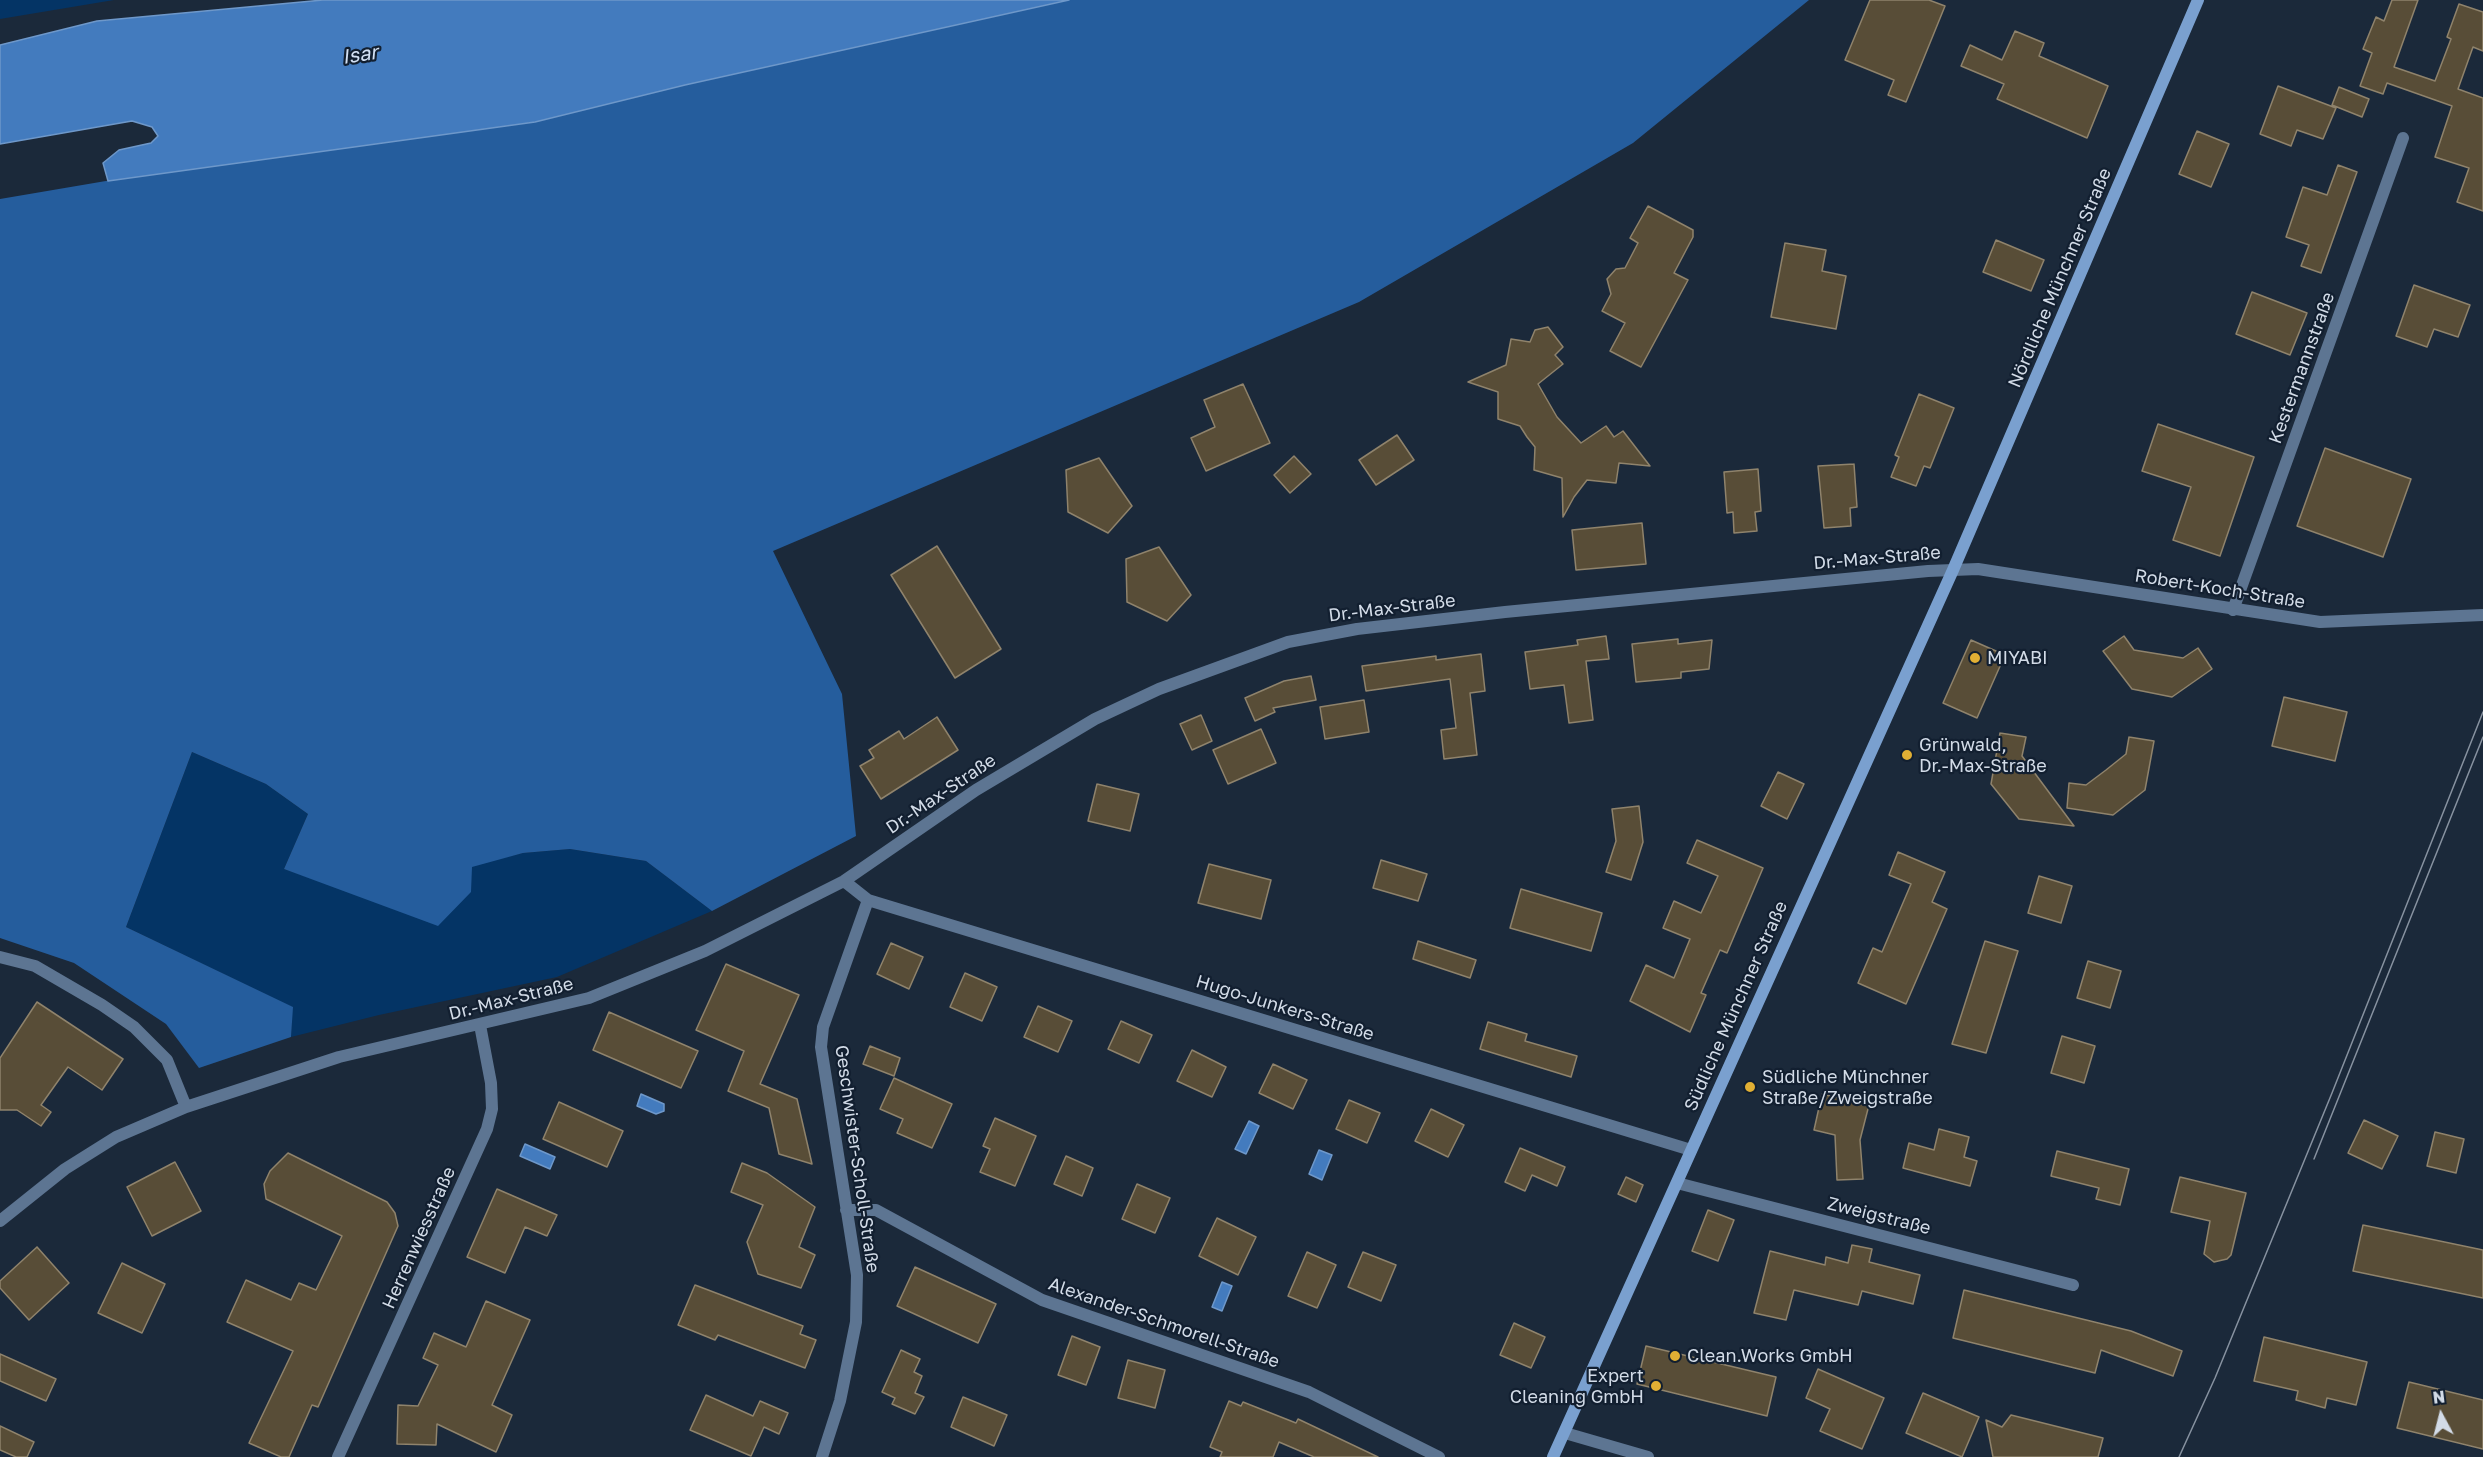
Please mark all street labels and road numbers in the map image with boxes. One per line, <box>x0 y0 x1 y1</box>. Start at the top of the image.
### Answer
street label: Nördliche Münchner Straße <box>2004 165 2116 391</box>
street label: Kestermannstraße <box>2265 289 2339 447</box>
street label: Dr.-Max-Straße <box>1812 542 1942 574</box>
street label: Robert-Koch-Straße <box>2133 565 2307 613</box>
street label: Dr.-Max-Straße <box>1327 590 1457 626</box>
street label: Dr.-Max-Straße <box>882 749 1000 839</box>
street label: Südliche Münchner Straße <box>1680 898 1792 1114</box>
street label: Hugo-Junkers-Straße <box>1193 971 1377 1045</box>
street label: Dr.-Max-Straße <box>446 973 576 1025</box>
street label: Geschwister-Scholl-Straße <box>830 1044 884 1274</box>
street label: Herrenwiesstraße <box>378 1164 460 1312</box>
street label: Zweigstraße <box>1825 1193 1933 1239</box>
street label: Alexander-Schmorell-Straße <box>1046 1273 1282 1373</box>

